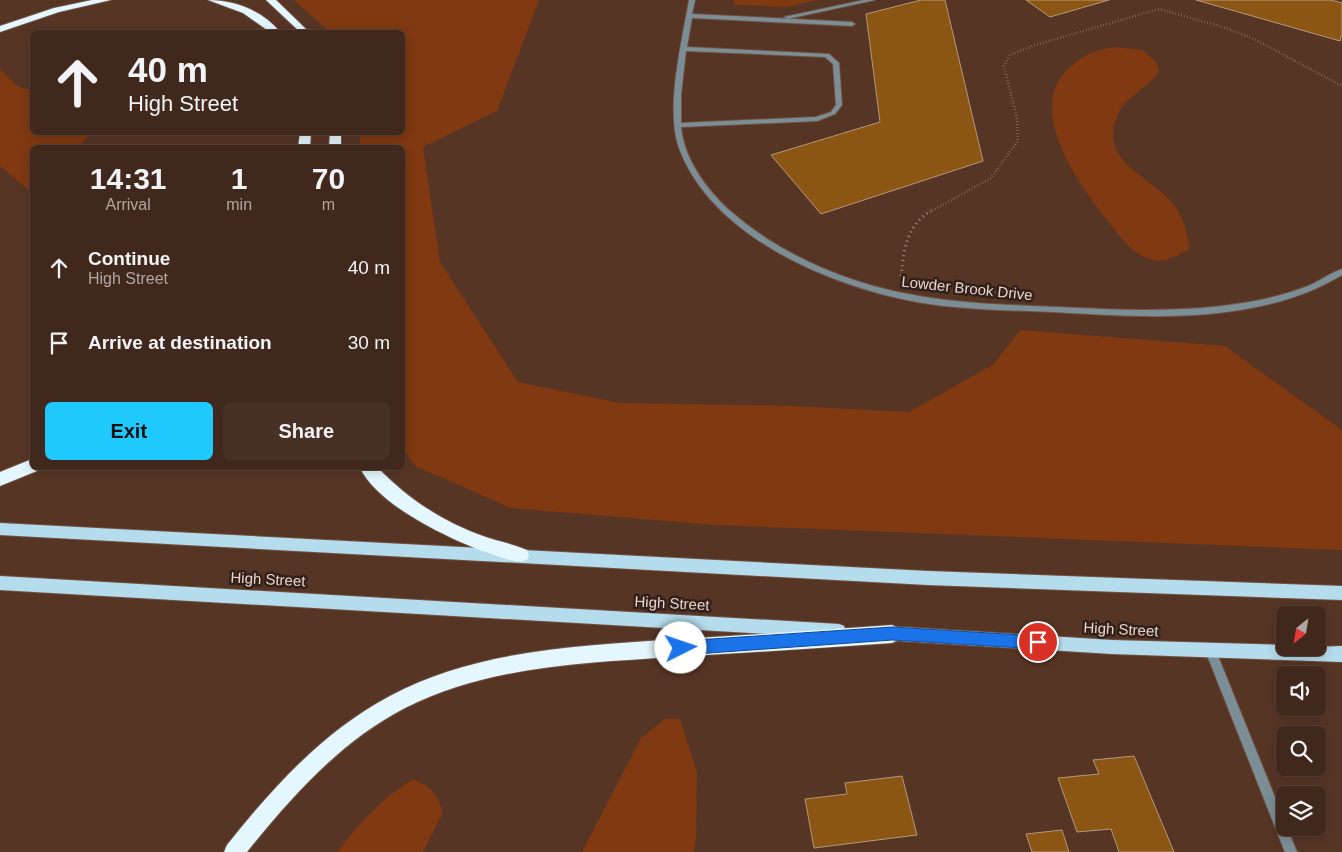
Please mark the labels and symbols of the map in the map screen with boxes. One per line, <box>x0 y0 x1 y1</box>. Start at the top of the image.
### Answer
street label: Lowder Brook Drive <box>901 273 1033 303</box>
street label: High Street <box>230 569 307 589</box>
street label: High Street <box>634 593 711 613</box>
north arrow <box>1276 606 1326 656</box>
street label: High Street <box>1083 619 1160 639</box>
position arrow <box>654 621 706 673</box>
pin <box>1017 621 1059 663</box>

